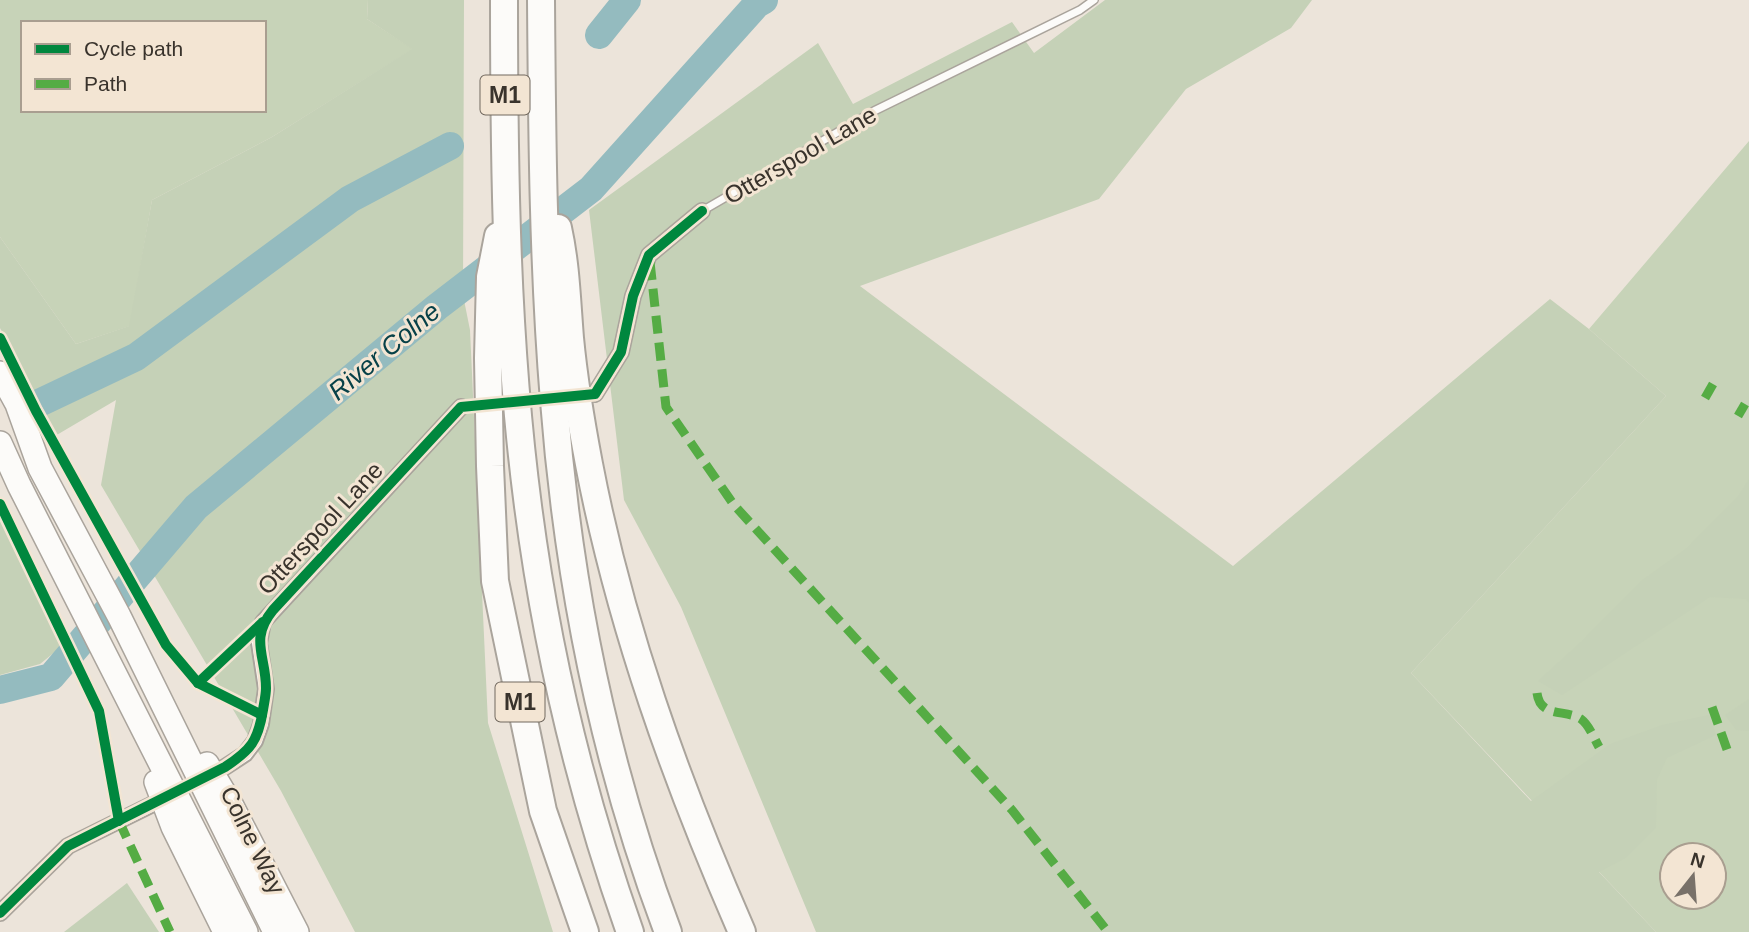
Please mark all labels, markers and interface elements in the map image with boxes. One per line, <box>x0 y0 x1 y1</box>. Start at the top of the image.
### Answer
legend <box>21 21 266 112</box>
text: Cycle path <box>84 37 183 60</box>
text: Path <box>84 72 127 95</box>
road number: M1 <box>480 76 530 114</box>
street label: Otterspool Lane <box>719 101 881 209</box>
water label: River Colne <box>322 296 446 406</box>
street label: Otterspool Lane <box>252 456 388 600</box>
road number: M1 <box>496 682 544 722</box>
street label: Colne Way <box>215 782 291 898</box>
north arrow <box>1658 841 1728 911</box>
text: N <box>1688 848 1707 872</box>

